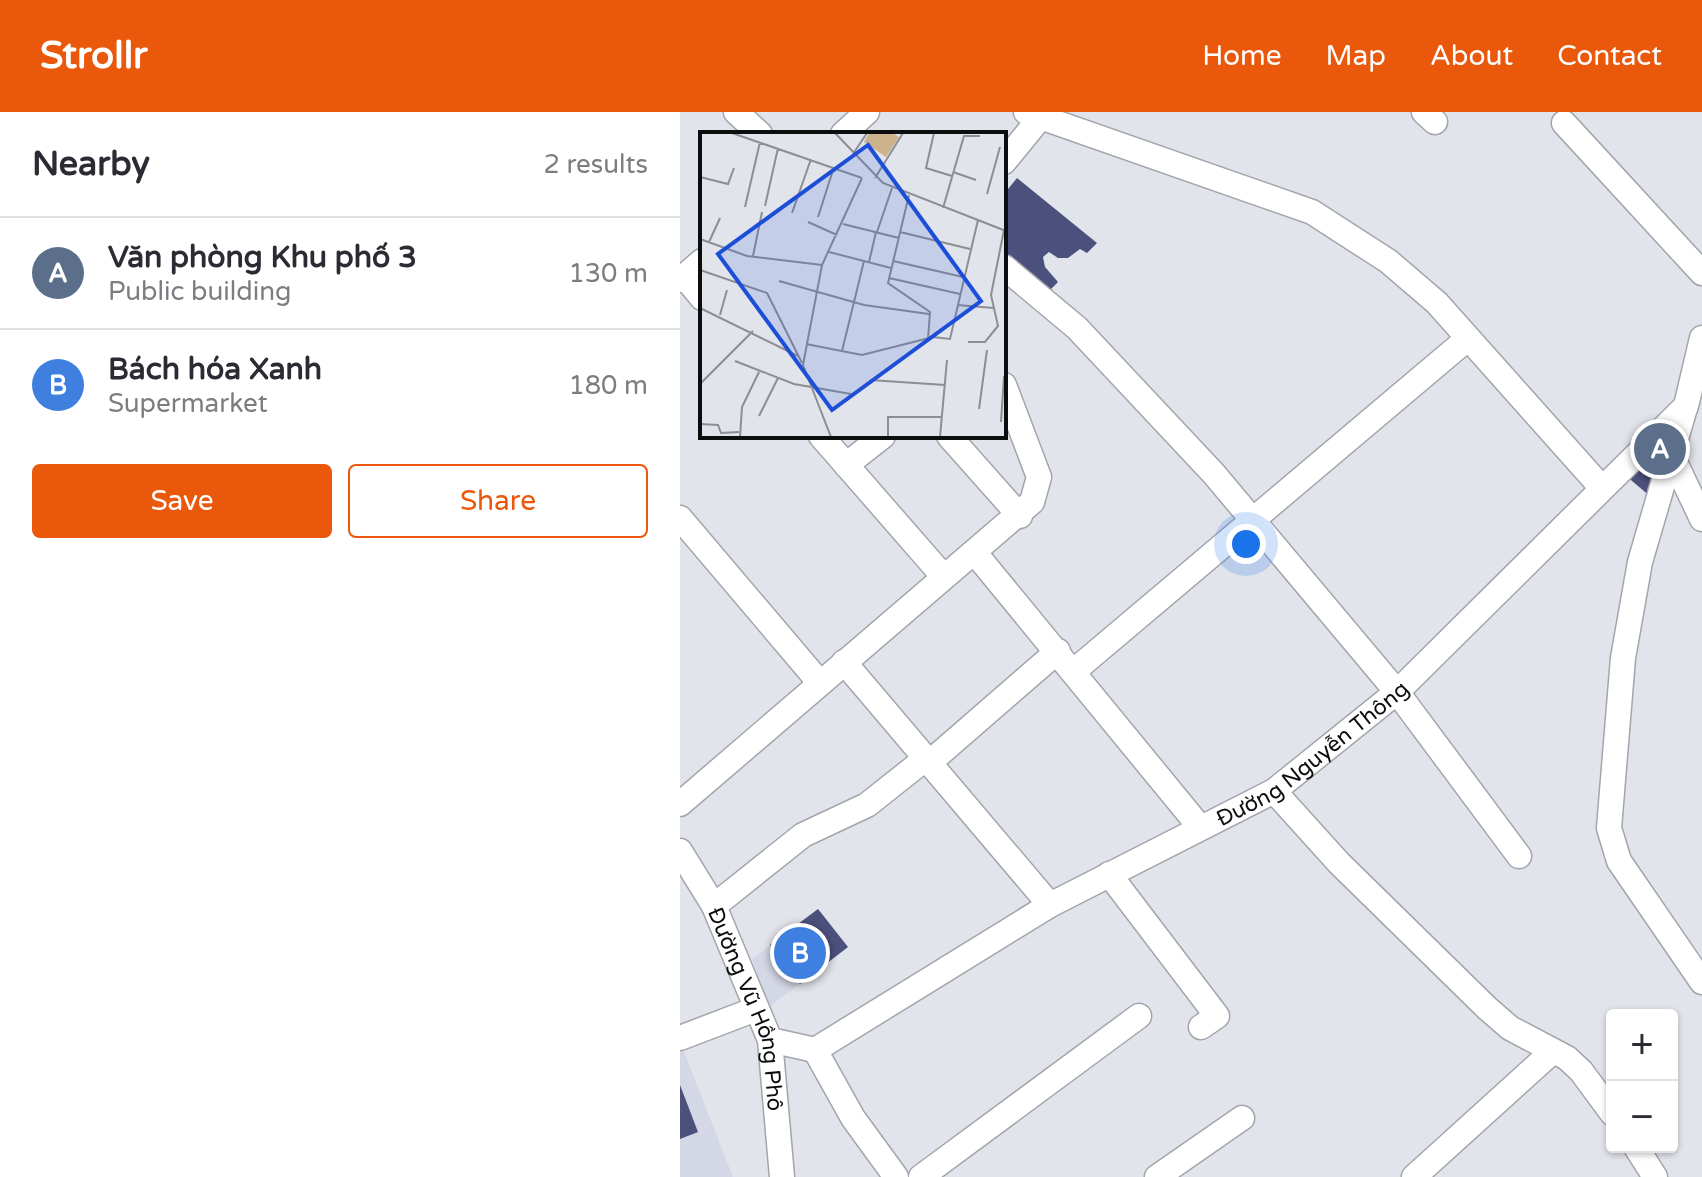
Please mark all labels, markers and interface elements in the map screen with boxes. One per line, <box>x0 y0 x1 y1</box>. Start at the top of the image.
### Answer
text: Strollr <box>40 33 148 79</box>
text: Home <box>1202 39 1282 73</box>
text: Map <box>1326 39 1386 73</box>
text: About <box>1430 39 1513 73</box>
text: Contact <box>1557 39 1662 73</box>
inset map <box>700 132 1006 438</box>
text: Nearby <box>32 144 150 185</box>
text: 2 results <box>543 149 648 180</box>
text: Văn phòng Khu phố 3 <box>108 239 417 276</box>
text: A <box>48 258 68 289</box>
text: 130 m <box>568 258 648 289</box>
text: Public building <box>108 276 291 307</box>
text: Bách hóa Xanh <box>108 351 322 388</box>
text: B <box>49 370 67 401</box>
text: 180 m <box>568 370 648 401</box>
text: Supermarket <box>108 388 268 419</box>
pin: A <box>1634 419 1686 479</box>
button: Save <box>32 464 332 538</box>
button: Share <box>348 464 648 538</box>
your location <box>1226 524 1266 564</box>
street label: Đường Nguyễn Thông <box>1212 676 1414 832</box>
street label: Đường Vũ Hồng Phô <box>702 903 788 1112</box>
pin: B <box>774 923 826 983</box>
map controls <box>1606 1009 1678 1153</box>
button: + <box>1606 1009 1678 1081</box>
button: − <box>1606 1081 1678 1153</box>

